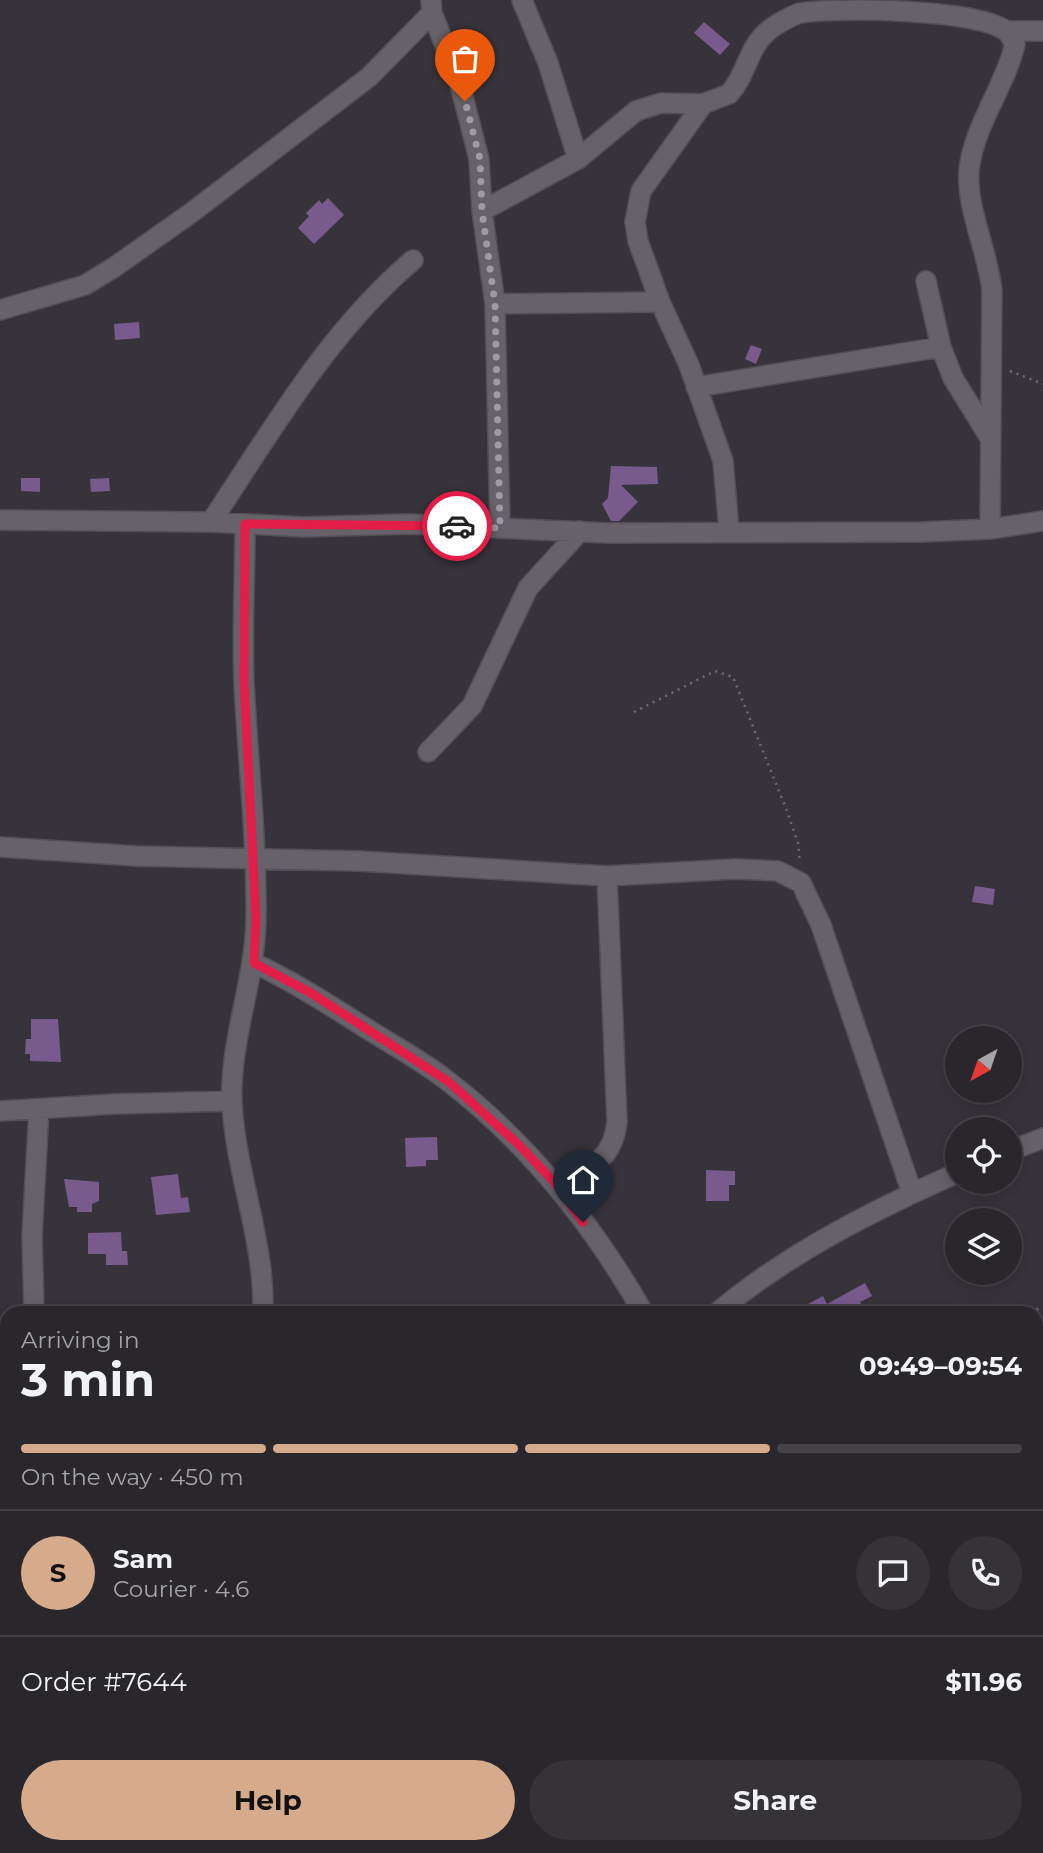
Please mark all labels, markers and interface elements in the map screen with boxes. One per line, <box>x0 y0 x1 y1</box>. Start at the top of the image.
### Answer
pin <box>435 29 495 101</box>
icon: bag <box>446 40 484 78</box>
courier <box>422 491 492 561</box>
icon: car <box>438 507 476 545</box>
north arrow <box>945 1026 1022 1102</box>
map controls <box>945 1026 1022 1285</box>
button: locate <box>945 1117 1022 1194</box>
pin <box>553 1150 613 1222</box>
icon: home <box>564 1161 602 1199</box>
button: layers <box>945 1208 1022 1285</box>
text: Arriving in <box>21 1326 140 1354</box>
text: 09:49–09:54 <box>859 1350 1022 1382</box>
text: 3 min <box>21 1351 155 1408</box>
text: On the way · 450 m <box>21 1463 244 1491</box>
button: chat <box>856 1536 930 1610</box>
button: phone <box>948 1536 1022 1610</box>
text: Sam <box>113 1543 173 1575</box>
text: S <box>50 1557 66 1589</box>
text: Courier · 4.6 <box>113 1575 249 1603</box>
text: Order #7644 <box>21 1666 187 1698</box>
text: $11.96 <box>945 1666 1022 1698</box>
button: Help <box>21 1760 515 1840</box>
button: Share <box>529 1760 1022 1840</box>

